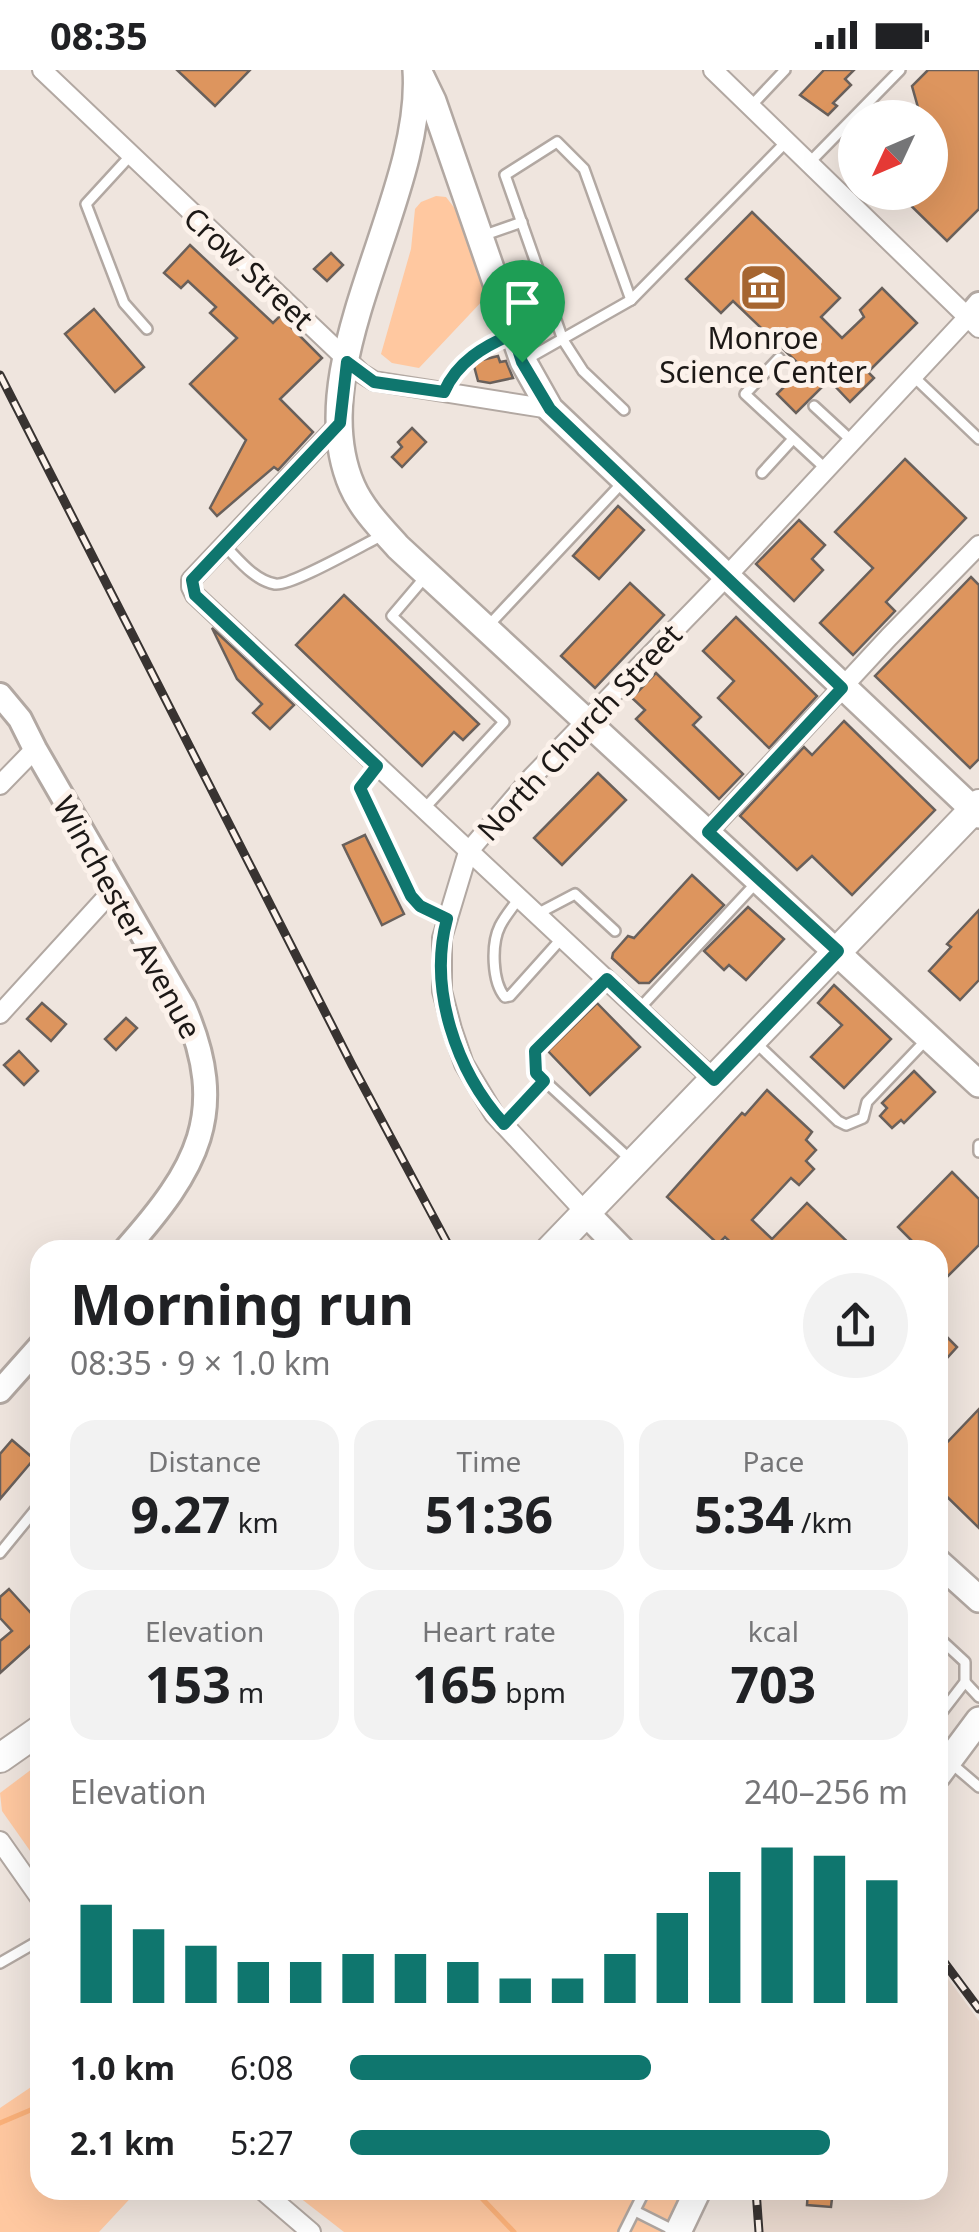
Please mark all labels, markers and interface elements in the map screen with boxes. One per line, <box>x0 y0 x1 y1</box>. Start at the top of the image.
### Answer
text: 08:35 <box>50 9 148 61</box>
north arrow <box>838 100 948 210</box>
map controls <box>838 100 948 210</box>
street label: Crow Street <box>175 197 323 339</box>
pin <box>480 260 565 363</box>
museum icon: Monroe Science Center <box>737 262 789 314</box>
icon: arrive <box>495 275 550 330</box>
place label: Monroe Science Center <box>659 317 867 392</box>
street label: North Church Street <box>468 614 691 849</box>
street label: Winchester Avenue <box>44 788 212 1046</box>
text: Morning run <box>70 1266 414 1341</box>
button: share <box>803 1273 908 1378</box>
text: 08:35 · 9 × 1.0 km <box>70 1341 331 1384</box>
text: Distance <box>148 1442 261 1480</box>
text: Time <box>457 1442 521 1480</box>
text: Pace <box>742 1442 804 1480</box>
text: 9.27 <box>131 1480 230 1548</box>
text: 51:36 <box>425 1480 553 1548</box>
text: 5:34 <box>694 1480 794 1548</box>
text: km <box>230 1503 279 1541</box>
text: /km <box>794 1503 853 1541</box>
text: Elevation <box>145 1612 264 1650</box>
text: Heart rate <box>422 1612 556 1650</box>
text: kcal <box>748 1612 799 1650</box>
text: 153 <box>145 1650 231 1718</box>
text: 165 <box>412 1650 498 1718</box>
text: 703 <box>730 1650 816 1718</box>
text: m <box>231 1673 264 1711</box>
text: bpm <box>498 1673 566 1711</box>
text: Elevation <box>70 1770 207 1813</box>
text: 240–256 m <box>744 1770 908 1813</box>
text: 1.0 km <box>70 2046 175 2089</box>
text: 6:08 <box>230 2046 294 2089</box>
text: 2.1 km <box>70 2121 175 2164</box>
text: 5:27 <box>230 2121 294 2164</box>

